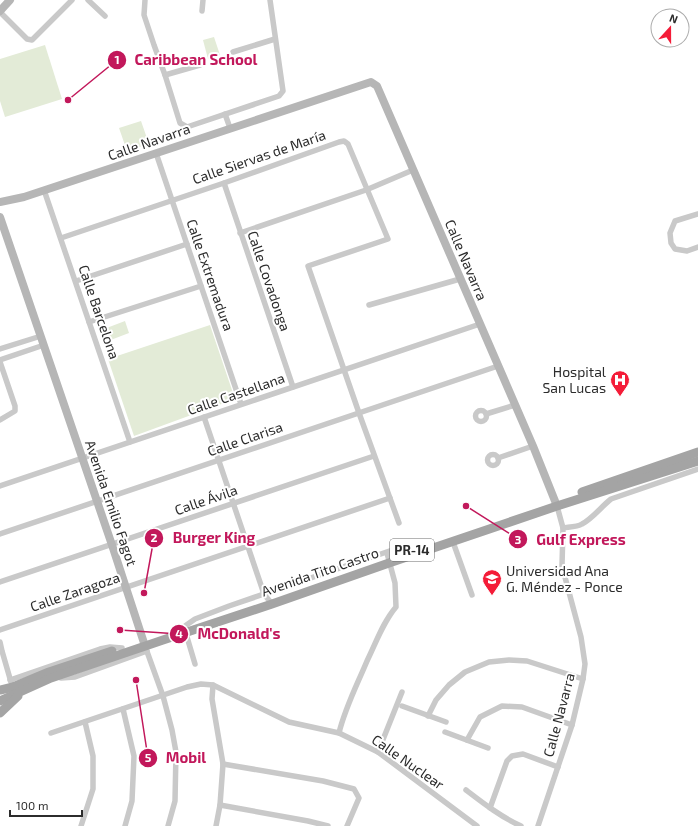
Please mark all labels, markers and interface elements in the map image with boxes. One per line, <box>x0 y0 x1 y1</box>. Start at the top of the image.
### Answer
north arrow <box>650 8 690 48</box>
text: N <box>668 11 680 26</box>
callout: Caribbean School <box>107 47 266 74</box>
text: Caribbean School <box>134 50 258 68</box>
text: 1 <box>114 52 120 66</box>
street label: Calle Navarra <box>105 119 192 164</box>
street label: Calle Siervas de María <box>190 126 328 187</box>
street label: Calle Extremadura <box>183 217 238 333</box>
street label: Calle Navarra <box>442 217 491 303</box>
street label: Calle Covadonga <box>244 228 295 333</box>
street label: Calle Barcelona <box>75 262 124 361</box>
place label: Hospital San Lucas <box>542 363 607 396</box>
street label: Calle Castellana <box>185 369 287 418</box>
hospital icon: Hospital San Lucas <box>609 369 631 397</box>
street label: Calle Clarisa <box>205 418 285 459</box>
street label: Avenida Emilio Fagot <box>82 438 141 568</box>
street label: Calle Ávila <box>172 481 240 518</box>
callout: Burger King <box>144 525 263 552</box>
callout: Gulf Express <box>508 526 634 553</box>
text: Burger King <box>173 528 256 546</box>
text: 2 <box>151 530 158 544</box>
text: Gulf Express <box>536 530 626 548</box>
text: 3 <box>515 532 522 546</box>
road number: PR-14 <box>390 539 434 561</box>
street label: Avenida Tito Castro <box>259 543 381 600</box>
place label: Universidad Ana G. Méndez - Ponce <box>506 562 623 595</box>
street label: Calle Zaragoza <box>28 568 122 615</box>
school or university icon: Universidad Ana G. Méndez - Ponce <box>481 568 503 596</box>
callout: McDonald's <box>169 621 288 648</box>
text: McDonald's <box>197 624 281 642</box>
text: 4 <box>175 626 183 640</box>
street label: Calle Navarra <box>539 671 578 759</box>
street label: Calle Nuclear <box>369 730 448 793</box>
callout: Mobil <box>138 744 215 771</box>
text: Mobil <box>166 748 206 766</box>
text: 5 <box>145 750 152 764</box>
scale bar <box>10 792 82 818</box>
text: 100 m <box>16 798 48 812</box>

